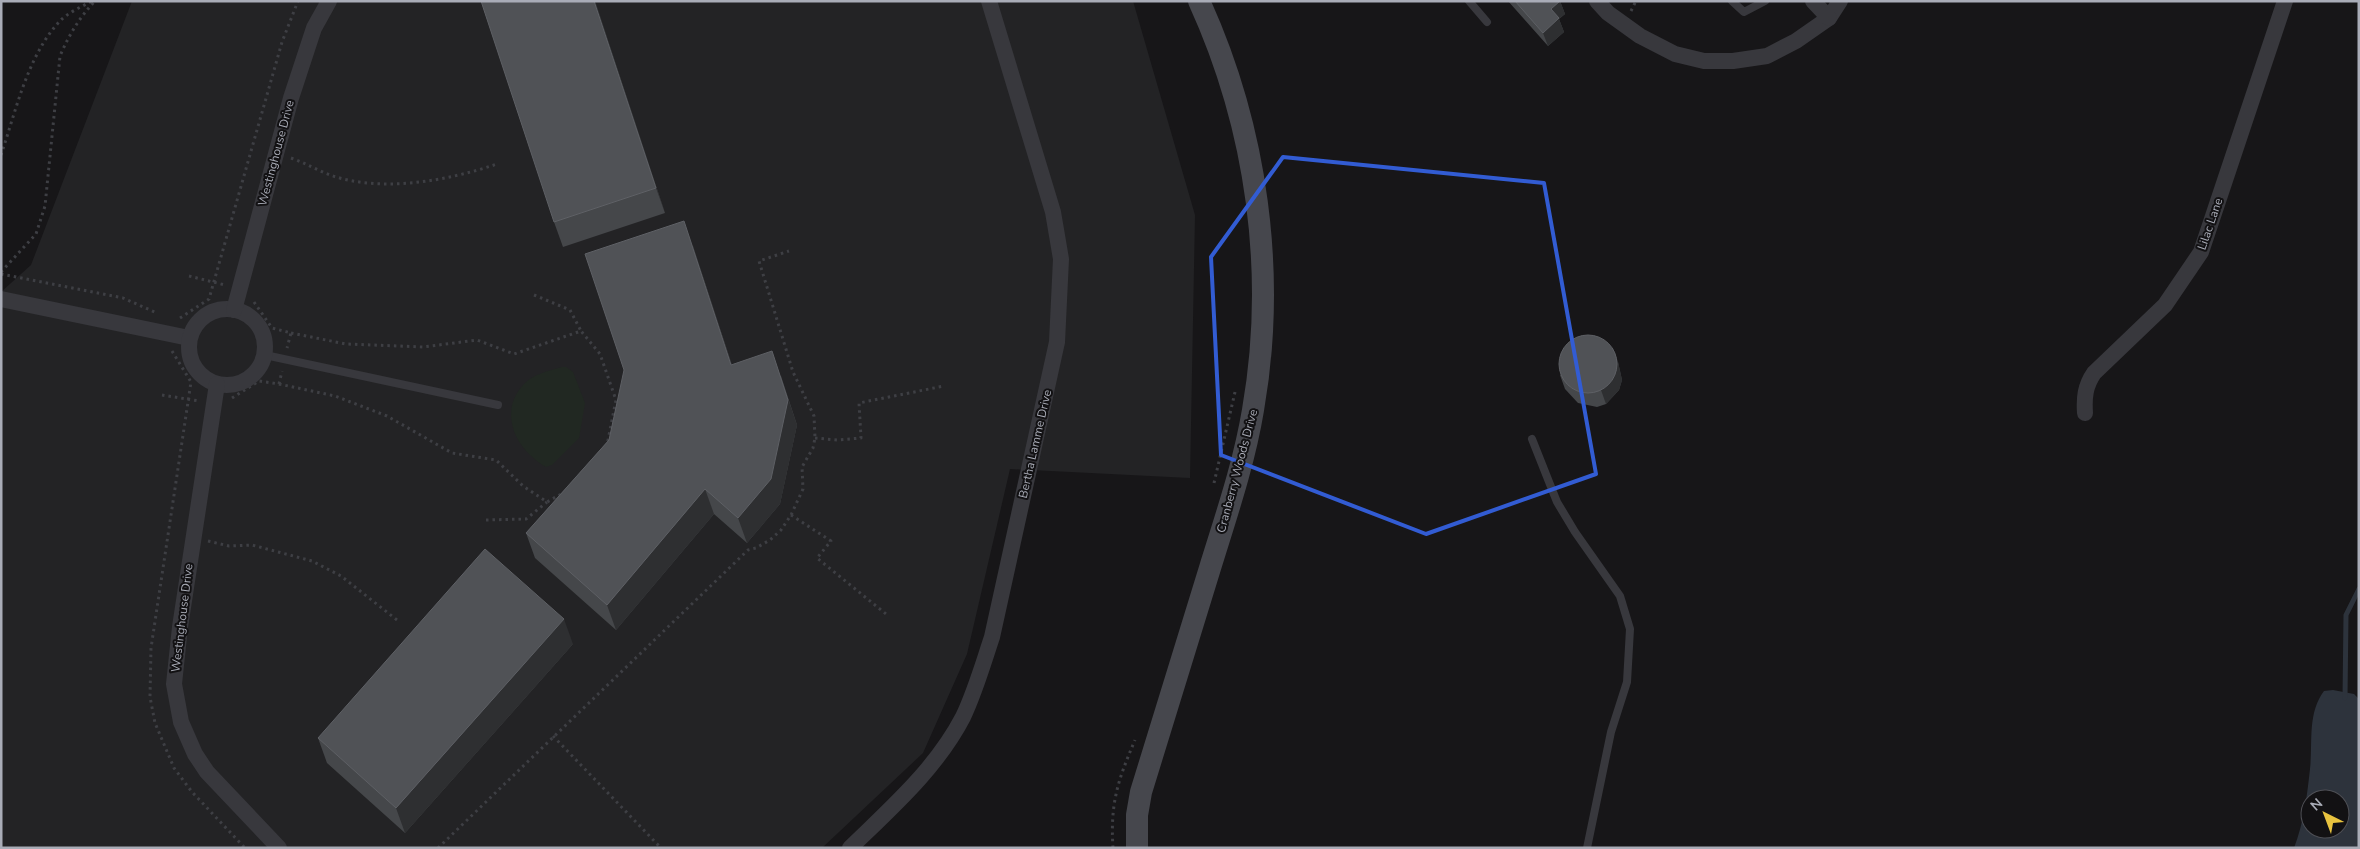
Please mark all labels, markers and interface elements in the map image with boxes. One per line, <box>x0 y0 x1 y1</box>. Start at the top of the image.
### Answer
street label: Westinghouse Drive <box>254 98 298 208</box>
street label: Lilac Lane <box>2194 196 2226 252</box>
street label: Bertha Lamme Drive <box>1015 388 1055 500</box>
street label: Cranberry Woods Drive <box>1213 407 1261 535</box>
street label: Westinghouse Drive <box>167 563 197 673</box>
north arrow <box>2300 789 2350 839</box>
text: N <box>2306 794 2327 815</box>

